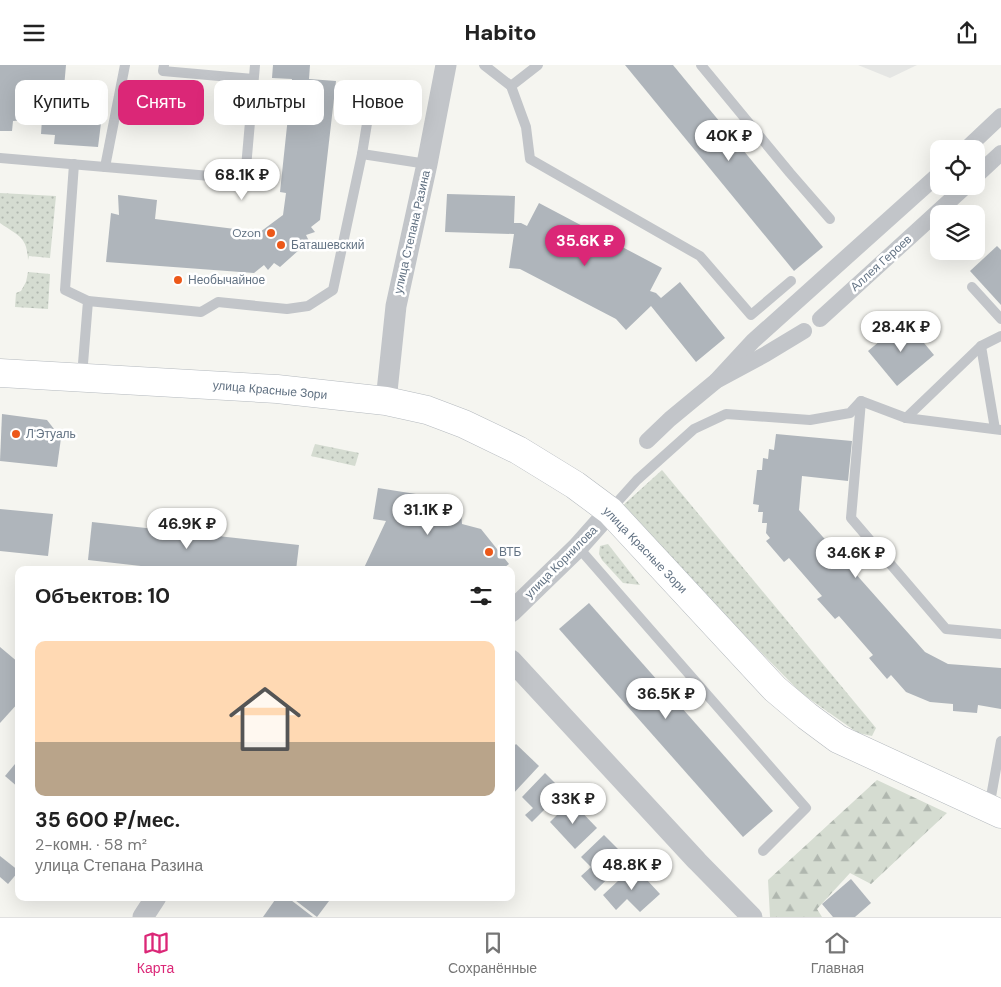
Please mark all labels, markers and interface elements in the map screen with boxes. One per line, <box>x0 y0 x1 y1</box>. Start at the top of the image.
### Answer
text: Habito <box>464 18 537 47</box>
icon: menu <box>20 19 48 47</box>
icon: share <box>953 19 981 47</box>
chip: Купить <box>15 80 108 125</box>
chip: Снять <box>118 80 204 125</box>
chip: Фильтры <box>214 80 324 125</box>
chip: Новое <box>334 80 422 125</box>
pin: 40K ₽ <box>694 119 764 162</box>
text: 40K ₽ <box>706 125 752 146</box>
map controls <box>930 140 985 260</box>
button: locate <box>930 140 985 195</box>
pin: 68.1K ₽ <box>196 159 288 201</box>
text: 68.1K ₽ <box>215 164 269 185</box>
street label: улица Степана Разина <box>390 168 434 295</box>
button: layers <box>930 205 985 260</box>
place label: Ozon <box>232 225 261 241</box>
pin: 35.6K ₽ <box>539 225 631 267</box>
marker: Ozon <box>265 227 277 239</box>
text: 35.6K ₽ <box>556 230 614 251</box>
street label: Аллея Героев <box>847 231 915 295</box>
place label: Баташевский <box>291 237 365 253</box>
marker: Баташевский <box>275 239 287 251</box>
place label: Необычайное <box>188 272 265 288</box>
marker: Необычайное <box>172 274 184 286</box>
pin: 28.4K ₽ <box>855 311 947 353</box>
text: 28.4K ₽ <box>872 316 930 337</box>
street label: улица Красные Зори <box>212 377 328 403</box>
place label: Л'Этуаль <box>26 426 76 442</box>
marker: Л'Этуаль <box>10 428 22 440</box>
pin: 31.1K ₽ <box>382 493 474 536</box>
text: 31.1K ₽ <box>403 499 453 520</box>
street label: улица Красные Зори <box>599 503 691 597</box>
pin: 46.9K ₽ <box>141 507 233 550</box>
text: 46.9K ₽ <box>158 513 216 534</box>
street label: улица Корнилова <box>521 522 601 602</box>
pin: 34.6K ₽ <box>810 537 902 579</box>
text: 34.6K ₽ <box>827 542 885 563</box>
place label: ВТБ <box>499 544 522 560</box>
marker: ВТБ <box>483 546 495 558</box>
text: Объектов: 10 <box>35 582 170 610</box>
icon: filters <box>467 582 495 610</box>
icon: home <box>220 674 310 764</box>
pin: 36.5K ₽ <box>620 677 712 720</box>
text: 36.5K ₽ <box>637 683 695 704</box>
pin: 33K ₽ <box>538 783 608 825</box>
text: 33K ₽ <box>551 788 595 809</box>
text: 35 600 ₽/мес. <box>35 806 180 834</box>
text: 2-комн. · 58 m² <box>35 834 147 855</box>
pin: 48.8K ₽ <box>586 849 678 891</box>
text: 48.8K ₽ <box>602 854 662 875</box>
text: улица Степана Разина <box>35 855 203 876</box>
tab: Карта <box>137 929 174 977</box>
tab: Сохранённые <box>448 929 537 977</box>
tab: Главная <box>811 929 864 977</box>

